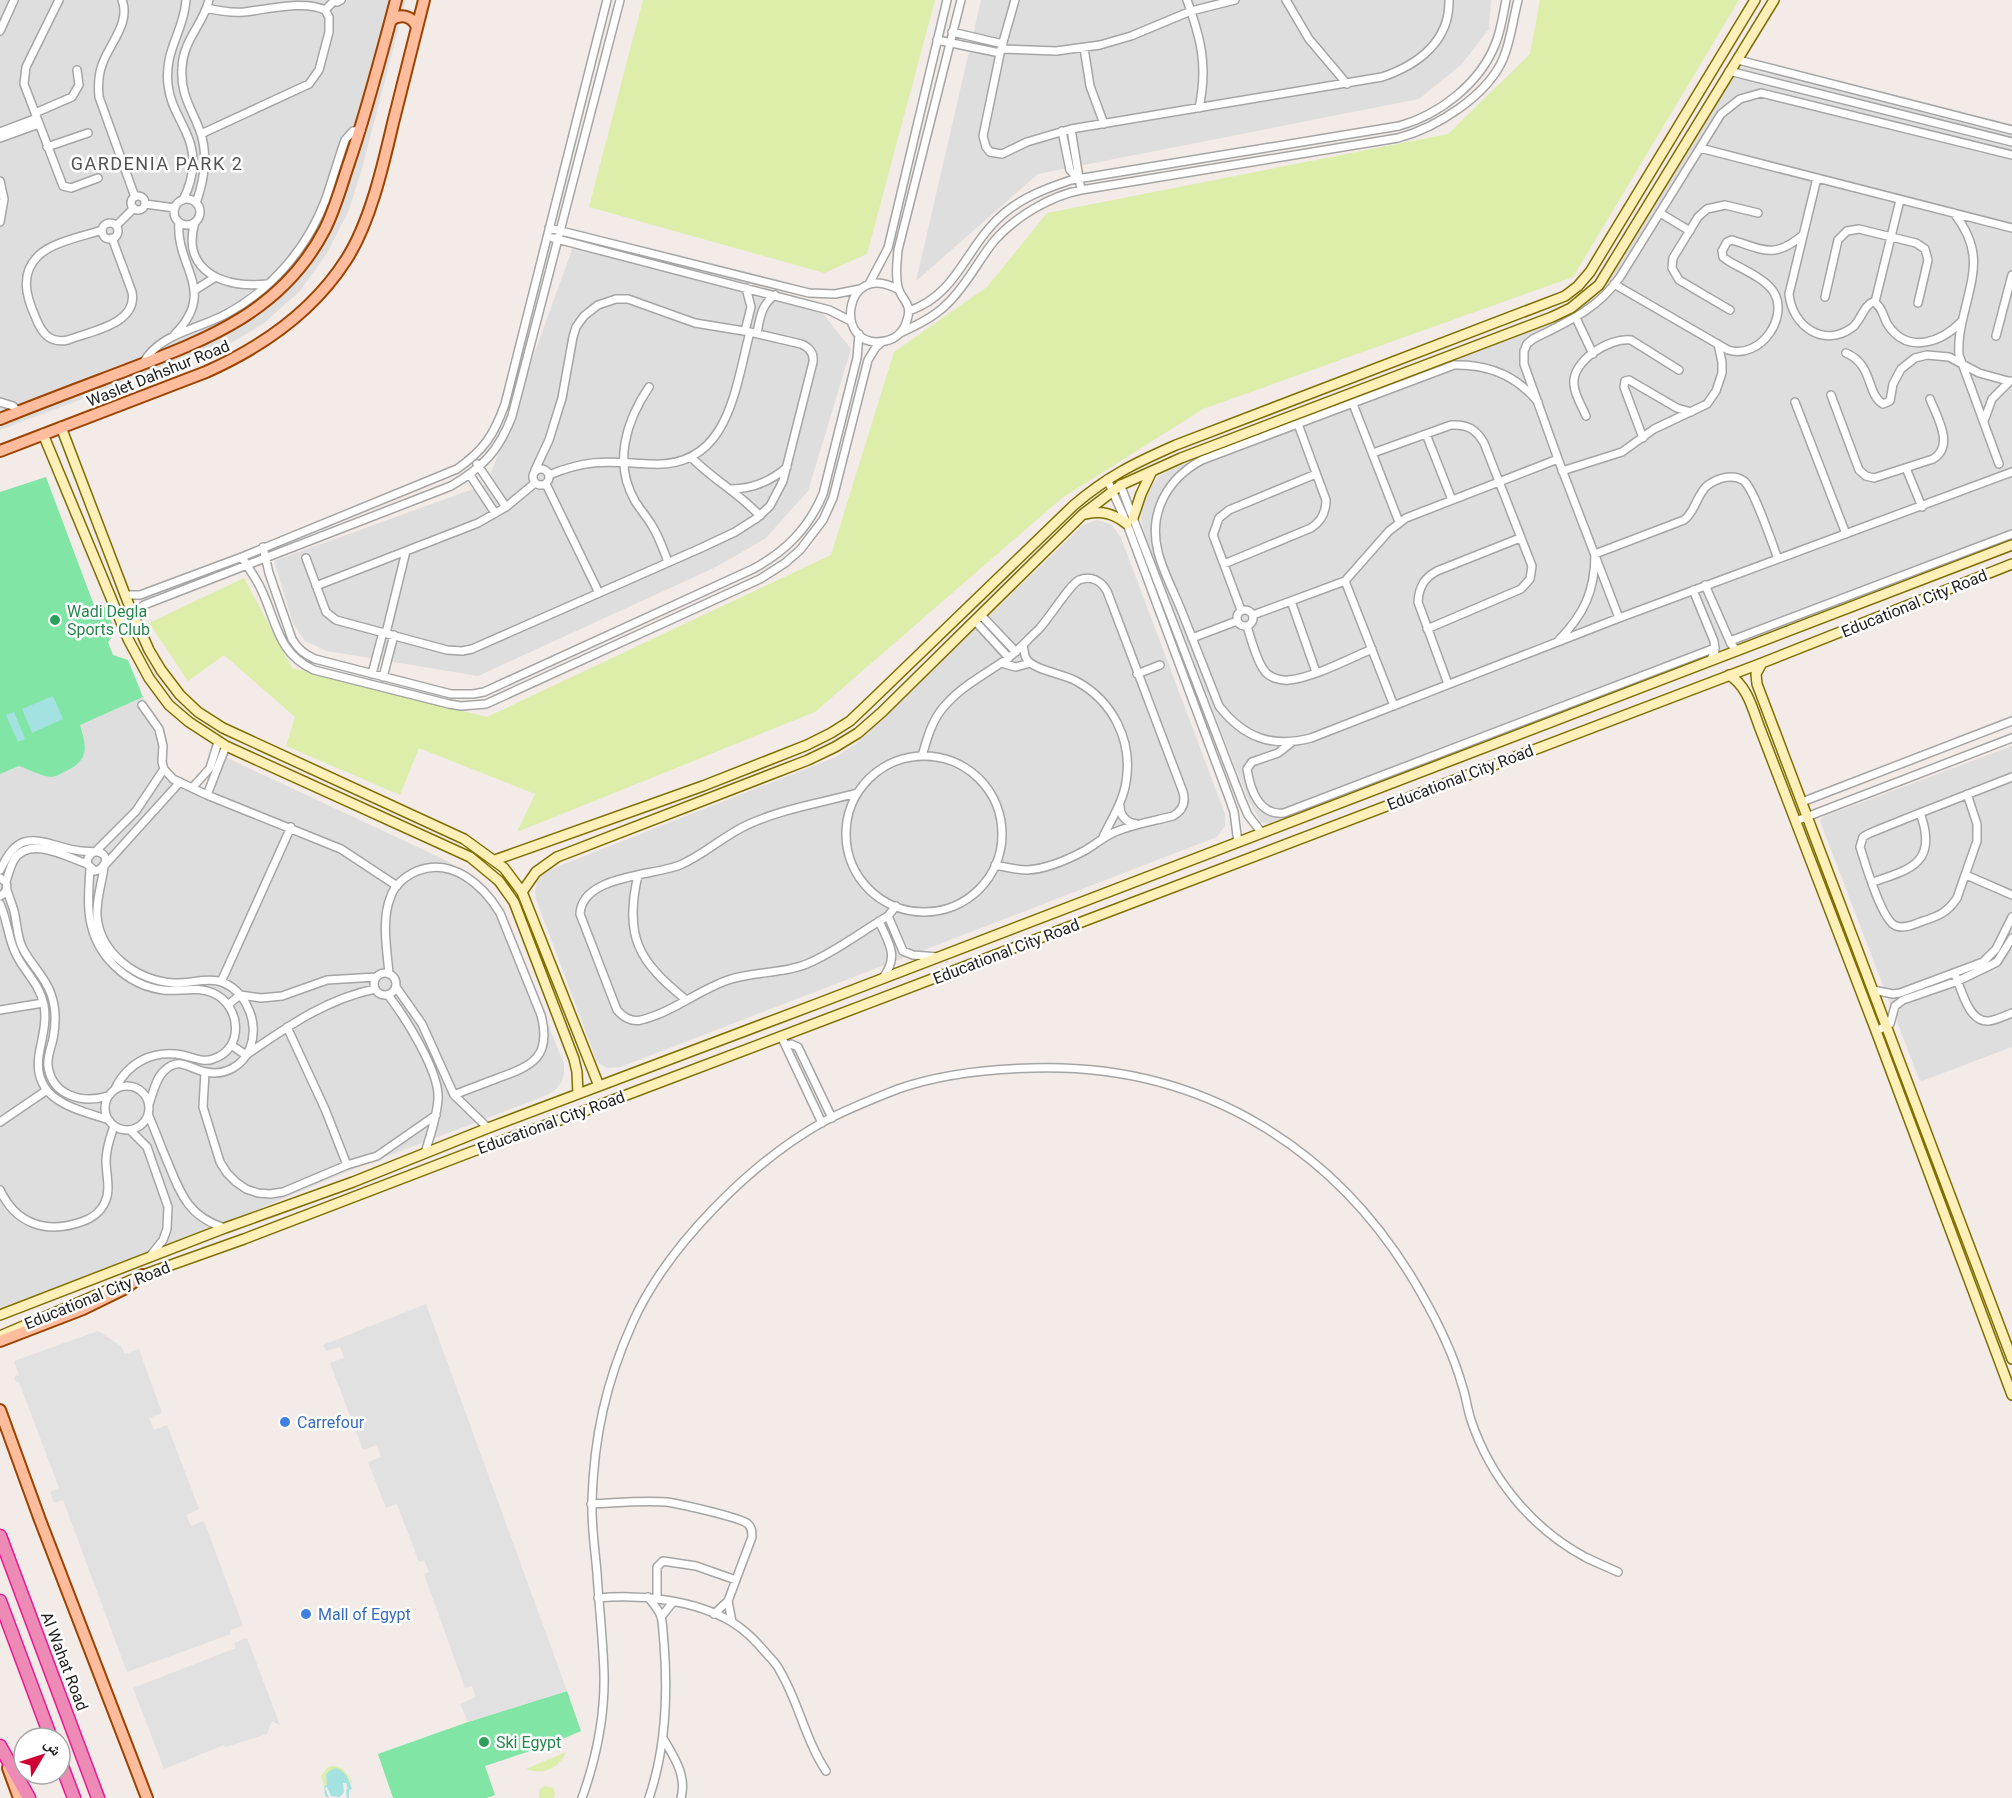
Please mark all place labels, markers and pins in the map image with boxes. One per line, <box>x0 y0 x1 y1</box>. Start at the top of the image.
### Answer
place label: Wadi Degla Sports Club <box>67 602 150 639</box>
marker: Wadi Degla Sports Club <box>48 613 62 627</box>
place label: Carrefour <box>297 1413 365 1432</box>
marker: Carrefour <box>278 1415 292 1429</box>
place label: Mall of Egypt <box>318 1605 411 1624</box>
marker: Mall of Egypt <box>299 1607 313 1621</box>
place label: Ski Egypt <box>496 1733 561 1752</box>
marker: Ski Egypt <box>477 1735 491 1749</box>

